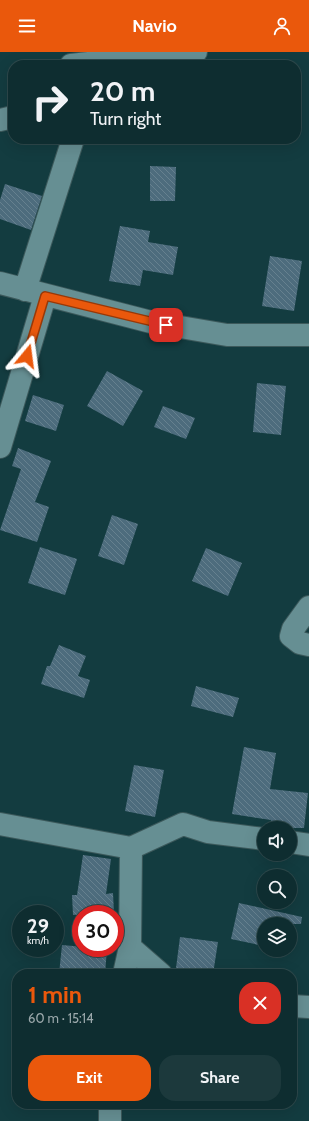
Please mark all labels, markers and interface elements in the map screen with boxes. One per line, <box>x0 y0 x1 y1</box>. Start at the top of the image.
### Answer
icon: menu <box>16 15 38 37</box>
text: Navio <box>132 15 177 37</box>
icon: person <box>271 15 293 37</box>
text: 20 m <box>90 74 155 108</box>
icon: right <box>24 76 76 128</box>
text: Turn right <box>90 108 161 130</box>
pin <box>149 308 183 342</box>
icon: arrive <box>155 314 177 336</box>
position arrow <box>6.0 335 48.0 377</box>
map controls <box>257 821 297 957</box>
button: sound <box>257 821 297 861</box>
button: search <box>257 869 297 909</box>
speed limit sign: 30 <box>72 905 124 957</box>
text: 29 <box>27 914 49 938</box>
button: layers <box>257 917 297 957</box>
text: km/h <box>27 934 49 947</box>
text: 1 min <box>28 980 82 1009</box>
button: close <box>239 982 281 1024</box>
text: 60 m · 15:14 <box>28 1010 93 1026</box>
button: Exit <box>28 1055 151 1101</box>
button: Share <box>159 1055 281 1101</box>

